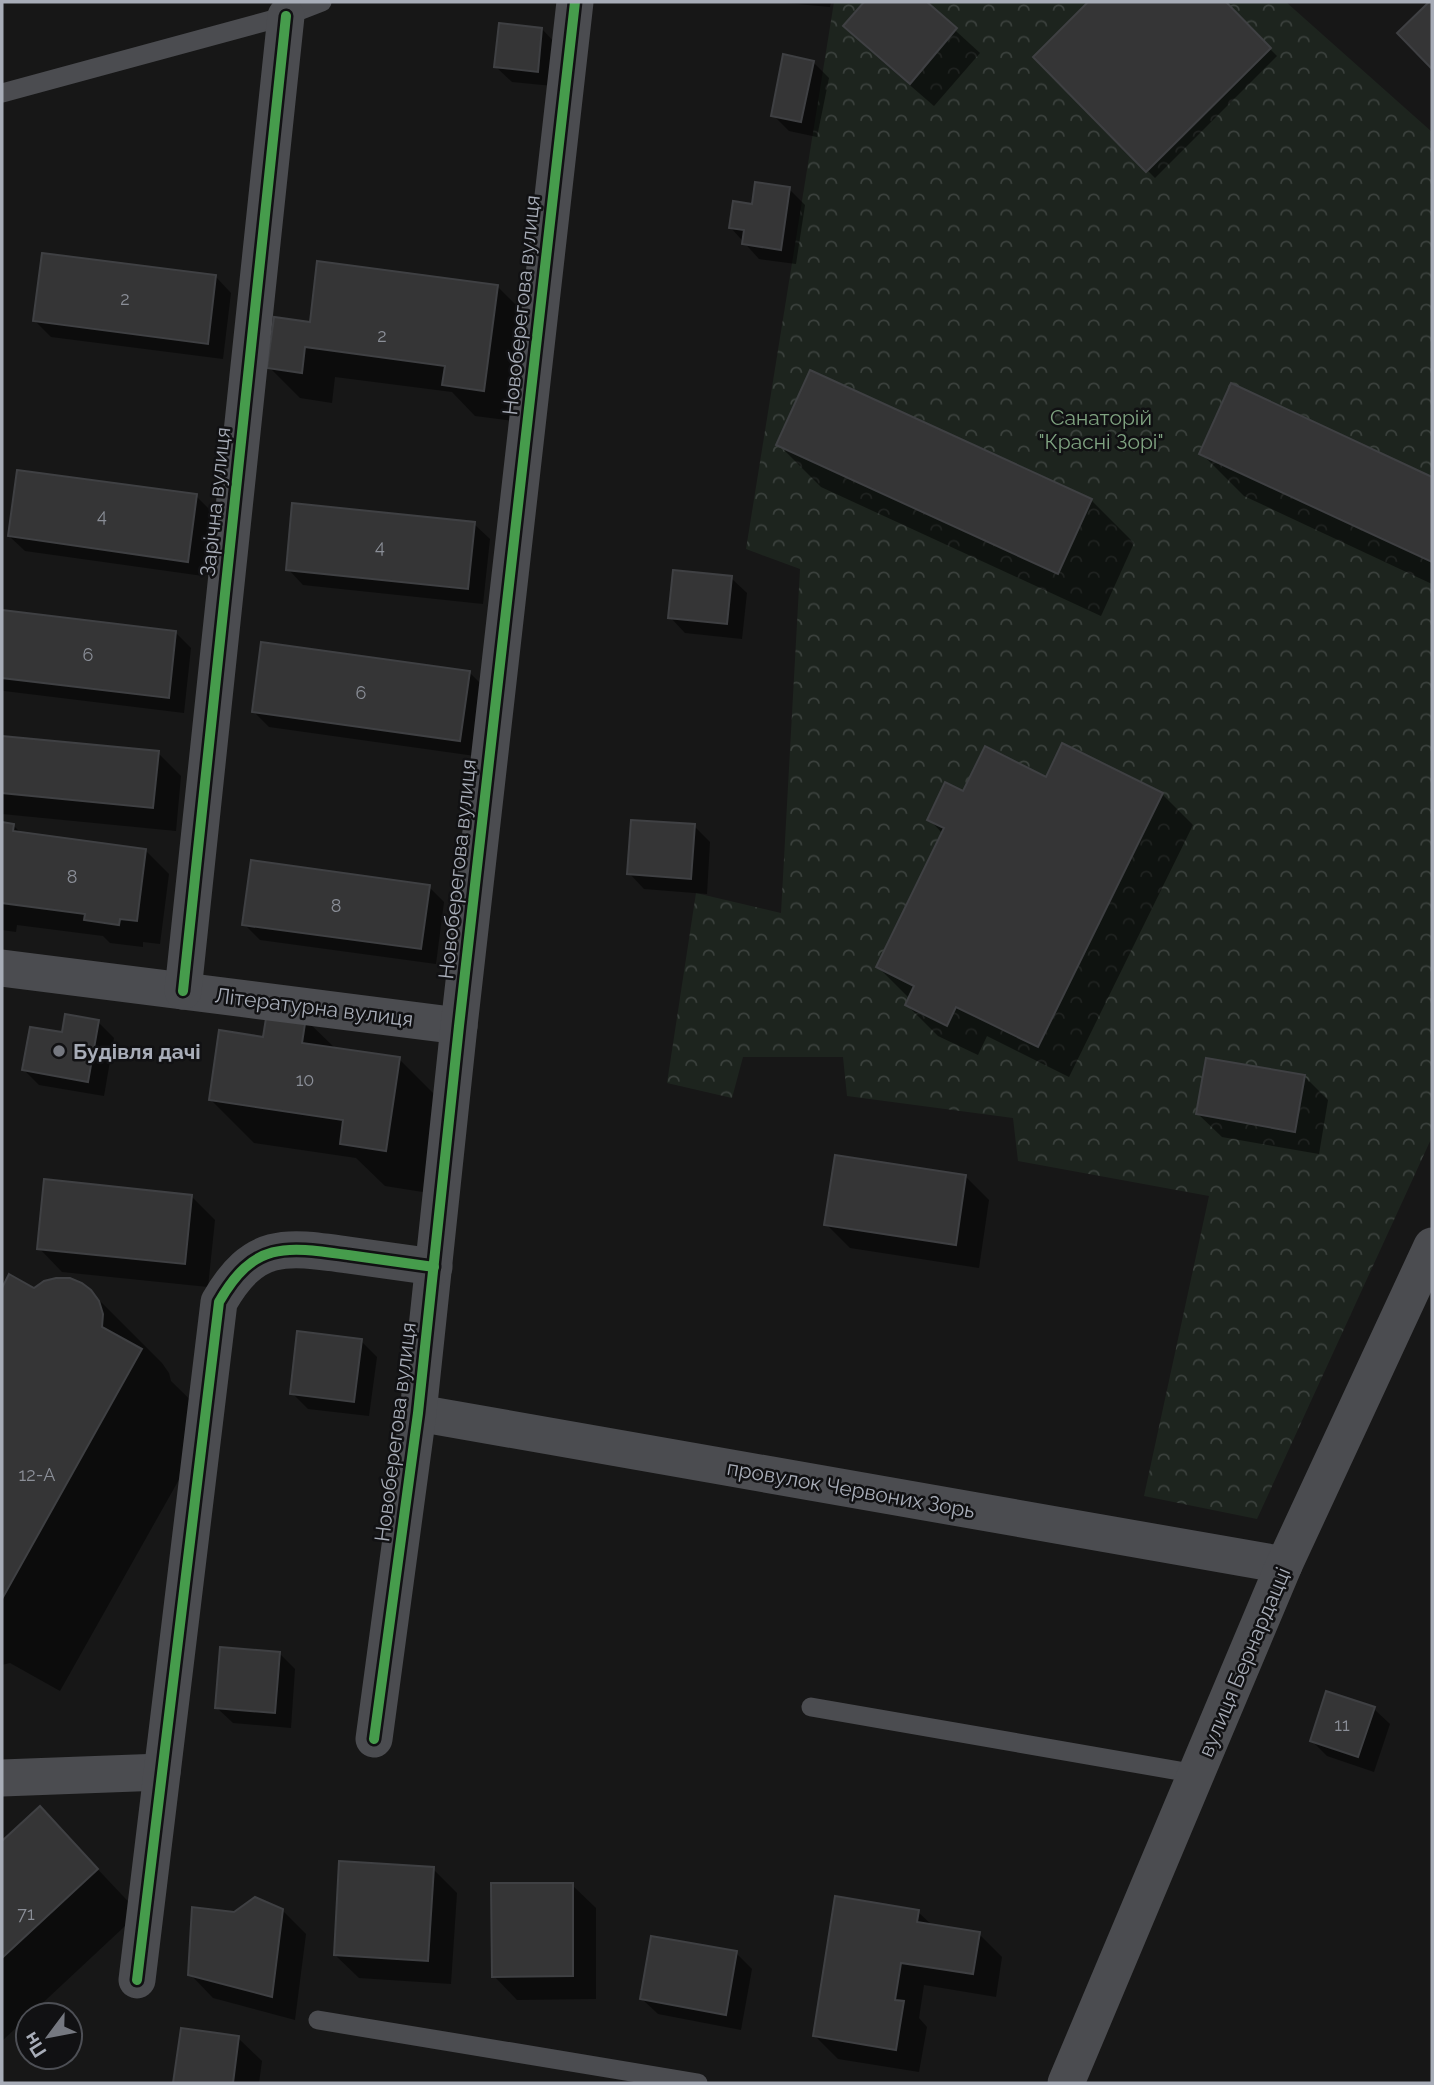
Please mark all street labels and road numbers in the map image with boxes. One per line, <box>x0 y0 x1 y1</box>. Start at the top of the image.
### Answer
street label: Новоберегова вулиця <box>497 194 545 416</box>
street label: Зарічна вулиця <box>195 426 235 578</box>
street label: Новоберегова вулиця <box>433 758 481 980</box>
street label: Літературна вулиця <box>213 982 415 1032</box>
street label: Новоберегова вулиця <box>369 1321 421 1543</box>
street label: провулок Червоних Зорь <box>725 1455 977 1523</box>
street label: вулиця Бернардацці <box>1193 1563 1295 1761</box>

